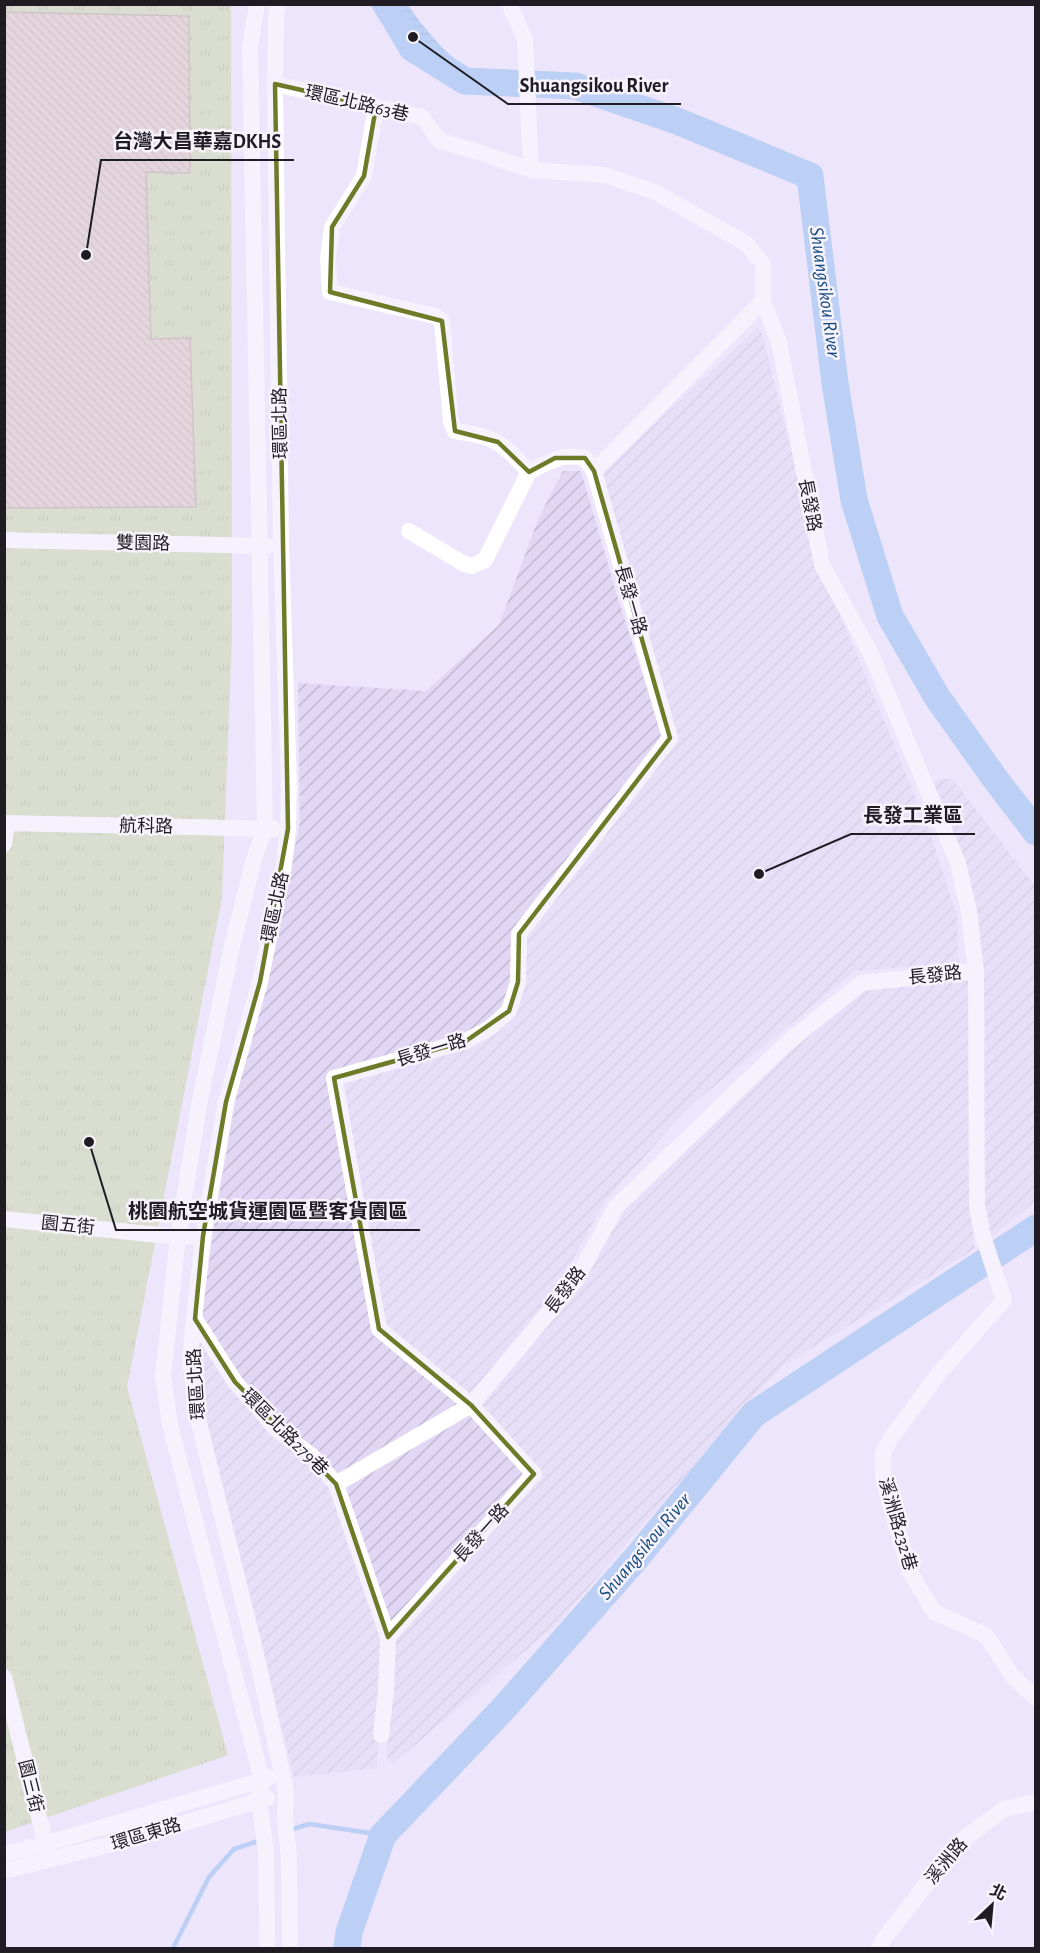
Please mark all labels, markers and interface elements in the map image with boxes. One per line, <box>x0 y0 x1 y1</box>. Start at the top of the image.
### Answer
callout: Shuangsikou River <box>508 66 681 104</box>
text: Shuangsikou River <box>520 76 668 96</box>
street label: 環區北路63巷 <box>303 81 411 125</box>
callout: 台灣大昌華嘉DKHS <box>101 122 294 160</box>
text: 台灣大昌華嘉DKHS <box>113 130 281 152</box>
water label: Shuangsikou River <box>806 226 844 359</box>
street label: 環區北路 <box>269 387 291 459</box>
street label: 長發路 <box>795 477 825 533</box>
street label: 雙園路 <box>116 533 170 553</box>
street label: 長發一路 <box>611 563 651 637</box>
callout: 長發工業區 <box>851 796 975 834</box>
text: 長發工業區 <box>863 804 963 826</box>
street label: 航科路 <box>119 816 173 836</box>
street label: 環區北路 <box>258 870 292 944</box>
street label: 長發路 <box>907 962 963 988</box>
street label: 長發一路 <box>394 1030 468 1070</box>
callout: 桃園航空城貨運園區暨客貨園區 <box>116 1192 420 1230</box>
text: 桃園航空城貨運園區暨客貨園區 <box>128 1200 408 1222</box>
street label: 園五街 <box>40 1212 96 1238</box>
street label: 長發路 <box>541 1262 589 1318</box>
street label: 環區北路 <box>184 1347 208 1421</box>
street label: 環區北路279巷 <box>238 1385 332 1479</box>
street label: 溪洲路232巷 <box>875 1475 921 1573</box>
water label: Shuangsikou River <box>595 1489 695 1604</box>
street label: 長發一路 <box>449 1500 513 1566</box>
street label: 園三街 <box>15 1757 47 1815</box>
street label: 環區東路 <box>109 1814 183 1854</box>
street label: 溪洲路 <box>921 1834 971 1888</box>
north arrow <box>962 1875 1022 1935</box>
text: 北 <box>987 1881 1009 1903</box>

